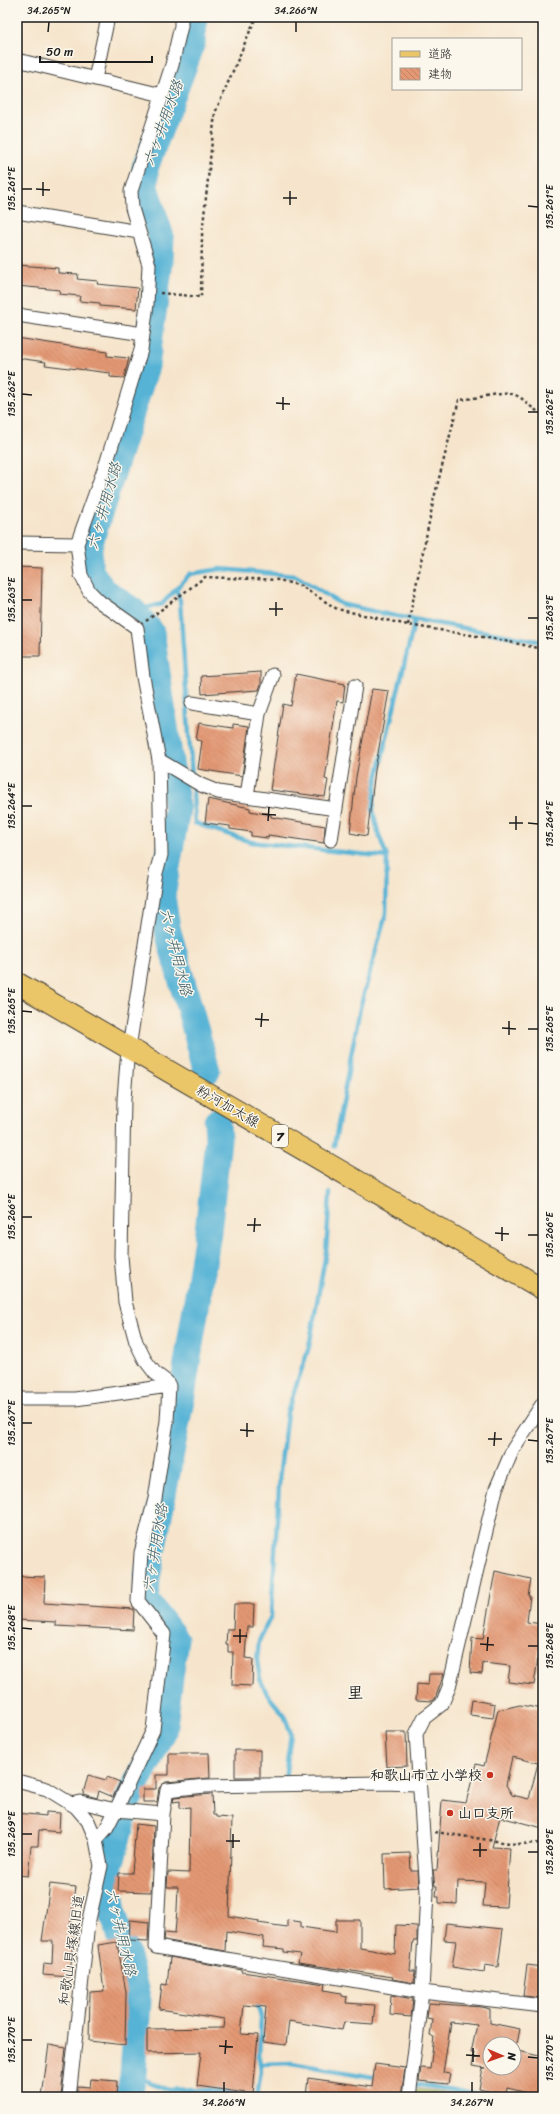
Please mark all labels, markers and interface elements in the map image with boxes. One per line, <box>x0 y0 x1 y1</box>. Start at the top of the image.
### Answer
text: 34.265°N <box>27 2 71 20</box>
text: 34.266°N <box>274 2 318 20</box>
scale bar <box>40 38 152 64</box>
legend <box>392 38 522 90</box>
text: 50 m <box>46 41 73 63</box>
text: 道路 <box>428 43 452 65</box>
text: 建物 <box>428 63 452 85</box>
water label: 六ヶ井用水路 <box>135 75 191 170</box>
text: 135.261°E <box>3 165 21 211</box>
text: 135.261°E <box>541 183 559 229</box>
text: 135.262°E <box>3 370 21 417</box>
text: 135.262°E <box>541 388 559 435</box>
water label: 六ヶ井用水路 <box>79 458 129 553</box>
text: 135.263°E <box>3 576 21 623</box>
text: 135.263°E <box>541 594 559 641</box>
text: 135.264°E <box>3 781 21 829</box>
text: 135.264°E <box>541 799 559 847</box>
water label: 六ヶ井用水路 <box>152 905 200 1000</box>
text: 135.265°E <box>3 986 21 1034</box>
text: 135.265°E <box>541 1004 559 1052</box>
street label: 粉河加太線 <box>191 1078 264 1135</box>
road number: 7 <box>272 1125 288 1147</box>
text: 135.266°E <box>3 1193 21 1240</box>
text: 135.266°E <box>541 1211 559 1258</box>
text: 135.267°E <box>3 1399 21 1446</box>
text: 135.267°E <box>541 1417 559 1464</box>
water label: 六ヶ井用水路 <box>135 1501 175 1594</box>
text: 135.268°E <box>3 1603 21 1651</box>
text: 135.268°E <box>541 1621 559 1669</box>
district label: 里 <box>347 1678 363 1707</box>
place label: 和歌山市立小学校 <box>370 1763 482 1788</box>
marker: 和歌山市立小学校 <box>485 1770 495 1780</box>
place label: 山口支所 <box>458 1801 514 1826</box>
marker: 山口支所 <box>445 1808 455 1818</box>
text: 135.269°E <box>3 1809 21 1857</box>
text: 135.269°E <box>541 1827 559 1875</box>
water label: 六ヶ井用水路 <box>98 1885 144 1980</box>
street label: 和歌山貝塚線旧道 <box>51 1893 92 2007</box>
text: 135.270°E <box>3 2015 21 2063</box>
text: 135.270°E <box>541 2033 559 2081</box>
north arrow <box>482 2036 522 2076</box>
text: N <box>502 2051 521 2061</box>
text: 34.266°N <box>202 2094 246 2112</box>
text: 34.267°N <box>450 2094 494 2112</box>

